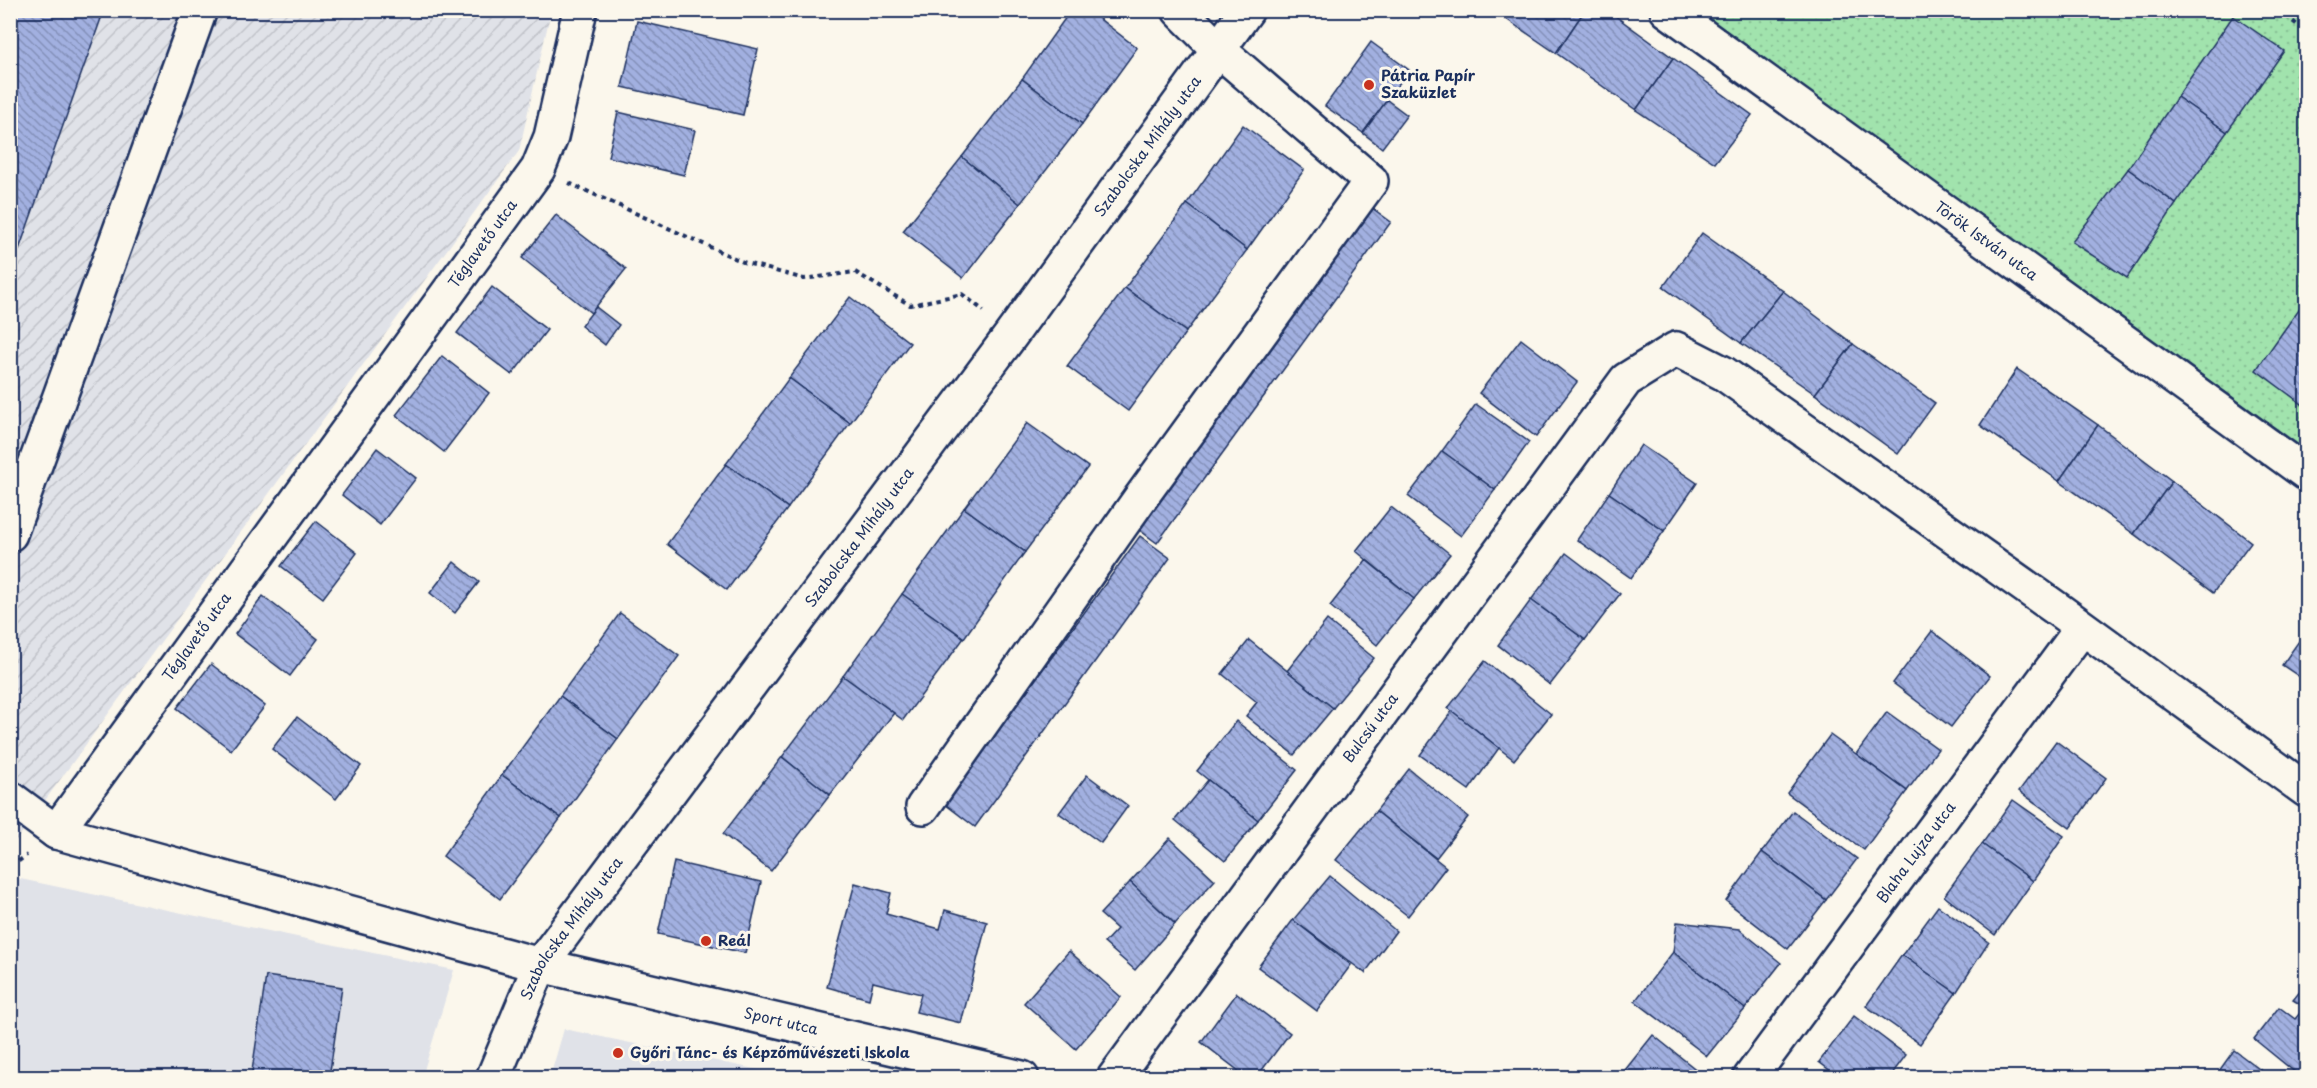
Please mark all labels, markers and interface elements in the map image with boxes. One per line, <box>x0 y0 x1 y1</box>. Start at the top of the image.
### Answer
place label: Pátria Papír Szaküzlet <box>1381 63 1476 103</box>
street label: Szabolcska Mihály utca <box>1088 70 1206 221</box>
marker: Pátria Papír Szaküzlet <box>1362 78 1376 92</box>
street label: Téglavető utca <box>442 193 522 292</box>
street label: Török István utca <box>1931 195 2044 286</box>
street label: Szabolcska Mihály utca <box>798 461 919 612</box>
street label: Téglavető utca <box>156 586 236 685</box>
street label: Bulcsú utca <box>1336 687 1403 767</box>
street label: Blaha Lujza utca <box>1870 796 1960 907</box>
street label: Szabolcska Mihály utca <box>514 851 628 1003</box>
place label: Reál <box>718 928 751 951</box>
marker: Reál <box>699 934 713 948</box>
street label: Sport utca <box>742 1000 821 1040</box>
place label: Győri Tánc- és Képzőművészeti Iskola <box>630 1040 910 1063</box>
marker: Győri Tánc- és Képzőművészeti Iskola <box>611 1046 625 1060</box>

